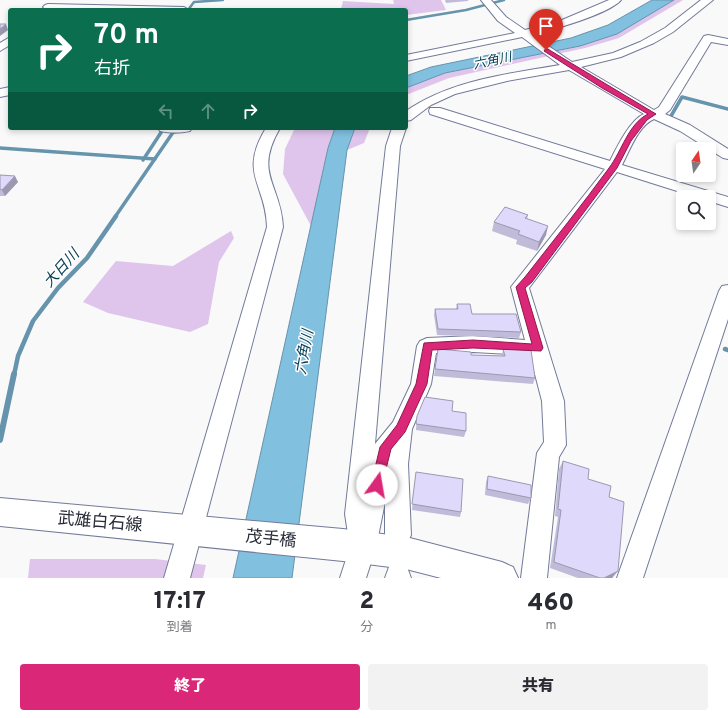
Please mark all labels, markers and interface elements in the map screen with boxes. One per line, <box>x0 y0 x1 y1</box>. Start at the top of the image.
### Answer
pin <box>529 9 563 50</box>
icon: arrive <box>535 15 557 37</box>
text: 70 m <box>94 18 159 54</box>
icon: right <box>28 24 80 76</box>
water label: 六角川 <box>472 50 515 74</box>
text: 右折 <box>94 58 130 81</box>
icon: left <box>155 100 177 122</box>
icon: ahead <box>197 100 219 122</box>
icon: right <box>239 100 261 122</box>
north arrow <box>676 142 716 182</box>
map controls <box>676 142 716 230</box>
button: search <box>676 190 716 230</box>
water label: 大日川 <box>40 244 86 292</box>
water label: 六角川 <box>292 326 319 376</box>
position arrow <box>356 464 398 506</box>
street label: 武雄白石線 <box>57 508 143 538</box>
street label: 茂手橋 <box>244 526 297 554</box>
text: 17:17 <box>154 587 206 617</box>
text: 2 <box>359 587 374 617</box>
text: 460 <box>528 589 574 619</box>
text: m <box>546 618 557 634</box>
text: 到着 <box>167 620 193 636</box>
text: 分 <box>360 620 373 636</box>
button: 終了 <box>20 664 360 710</box>
button: 共有 <box>368 664 708 710</box>

